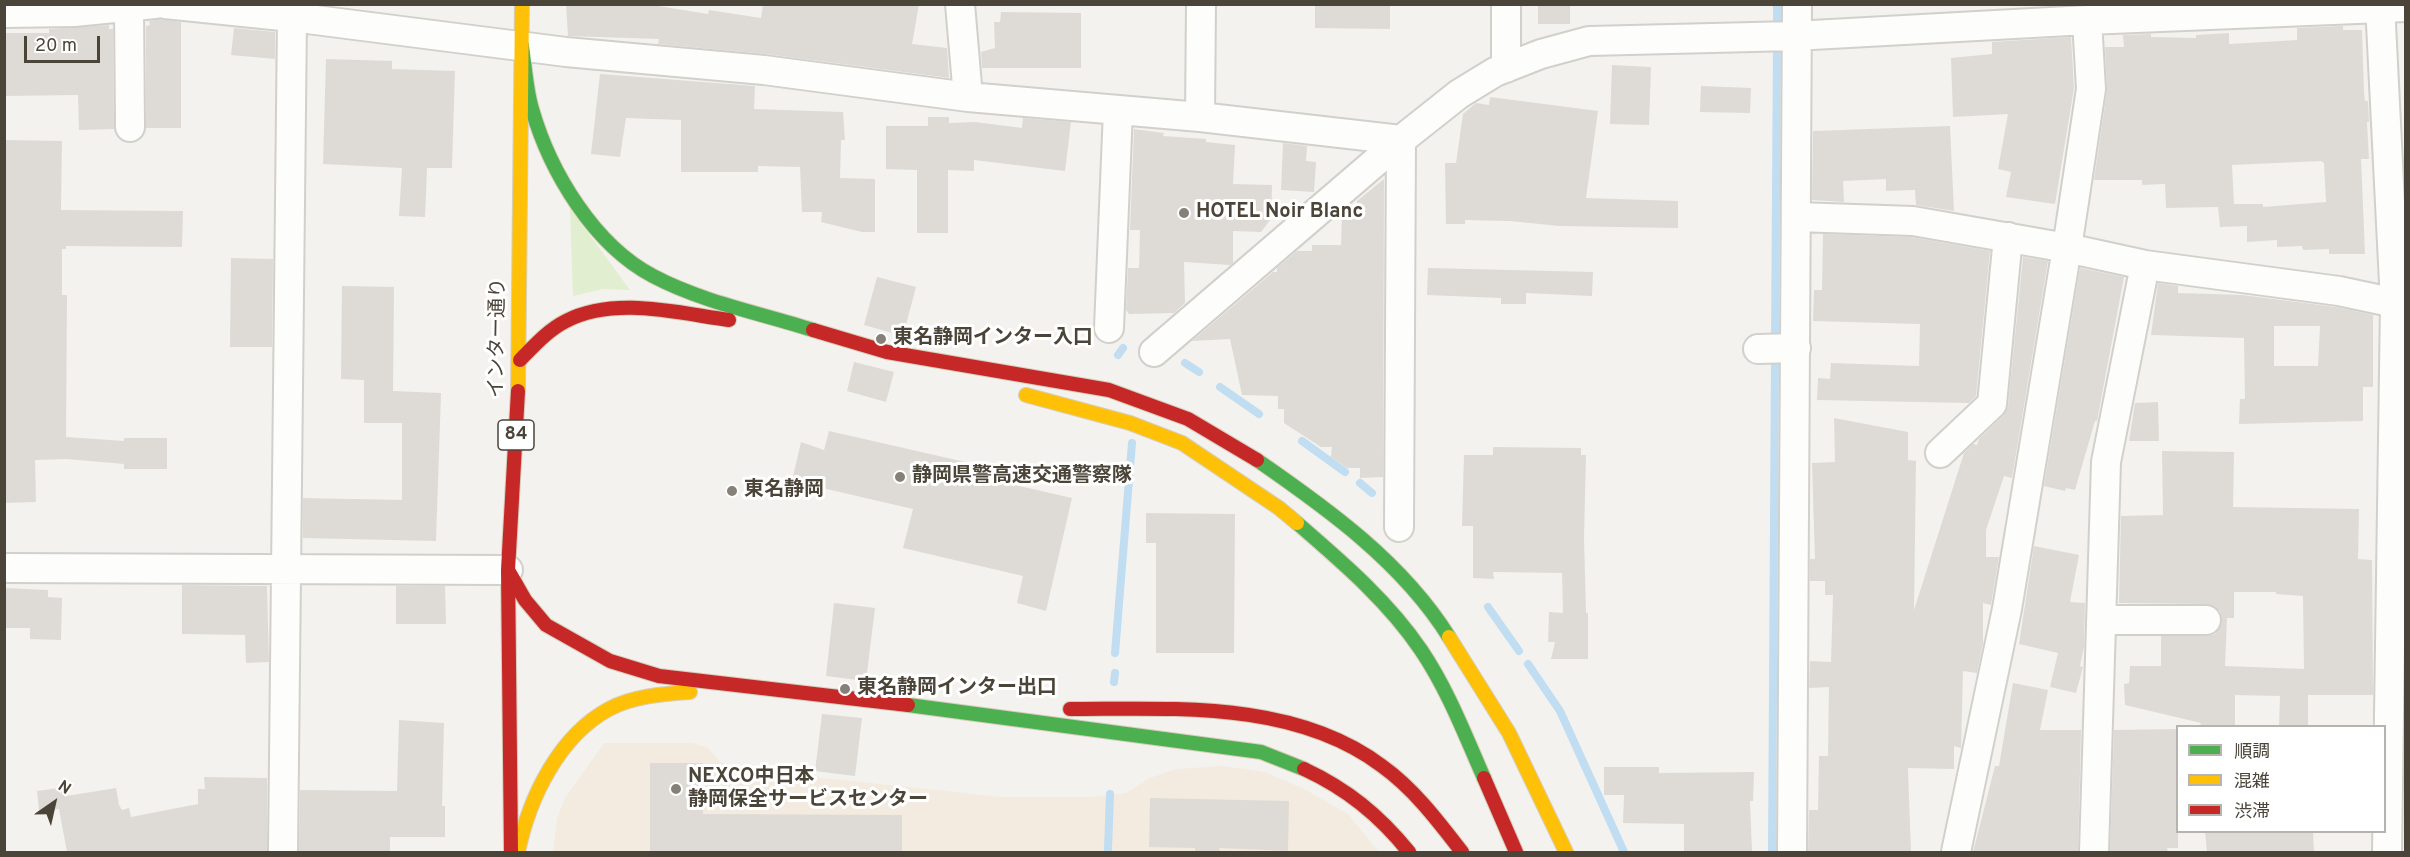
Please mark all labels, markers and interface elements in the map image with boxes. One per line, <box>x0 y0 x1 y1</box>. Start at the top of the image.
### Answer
scale bar <box>27 24 104 62</box>
text: 20 m <box>35 35 77 58</box>
place label: HOTEL Noir Blanc <box>1196 201 1363 225</box>
marker: HOTEL Noir Blanc <box>1177 206 1191 220</box>
street label: インター通り <box>486 278 512 398</box>
place label: 東名静岡インター入口 <box>893 327 1093 351</box>
marker: 東名静岡インター入口 <box>874 332 888 346</box>
road number: 84 <box>498 420 534 450</box>
place label: 静岡県警高速交通警察隊 <box>912 465 1132 489</box>
marker: 静岡県警高速交通警察隊 <box>893 470 907 484</box>
place label: 東名静岡 <box>744 479 824 503</box>
marker: 東名静岡 <box>725 484 739 498</box>
place label: 東名静岡インター出口 <box>857 677 1057 701</box>
marker: 東名静岡インター出口 <box>838 682 852 696</box>
legend <box>2176 725 2386 833</box>
text: 順調 <box>2234 741 2270 764</box>
place label: NEXCO中日本 静岡保全サービスセンター <box>688 766 928 813</box>
text: 混雑 <box>2234 771 2270 794</box>
north arrow <box>24 773 84 833</box>
text: N <box>54 777 74 800</box>
marker: NEXCO中日本 静岡保全サービスセンター <box>669 782 683 796</box>
text: 渋滞 <box>2234 801 2270 824</box>

